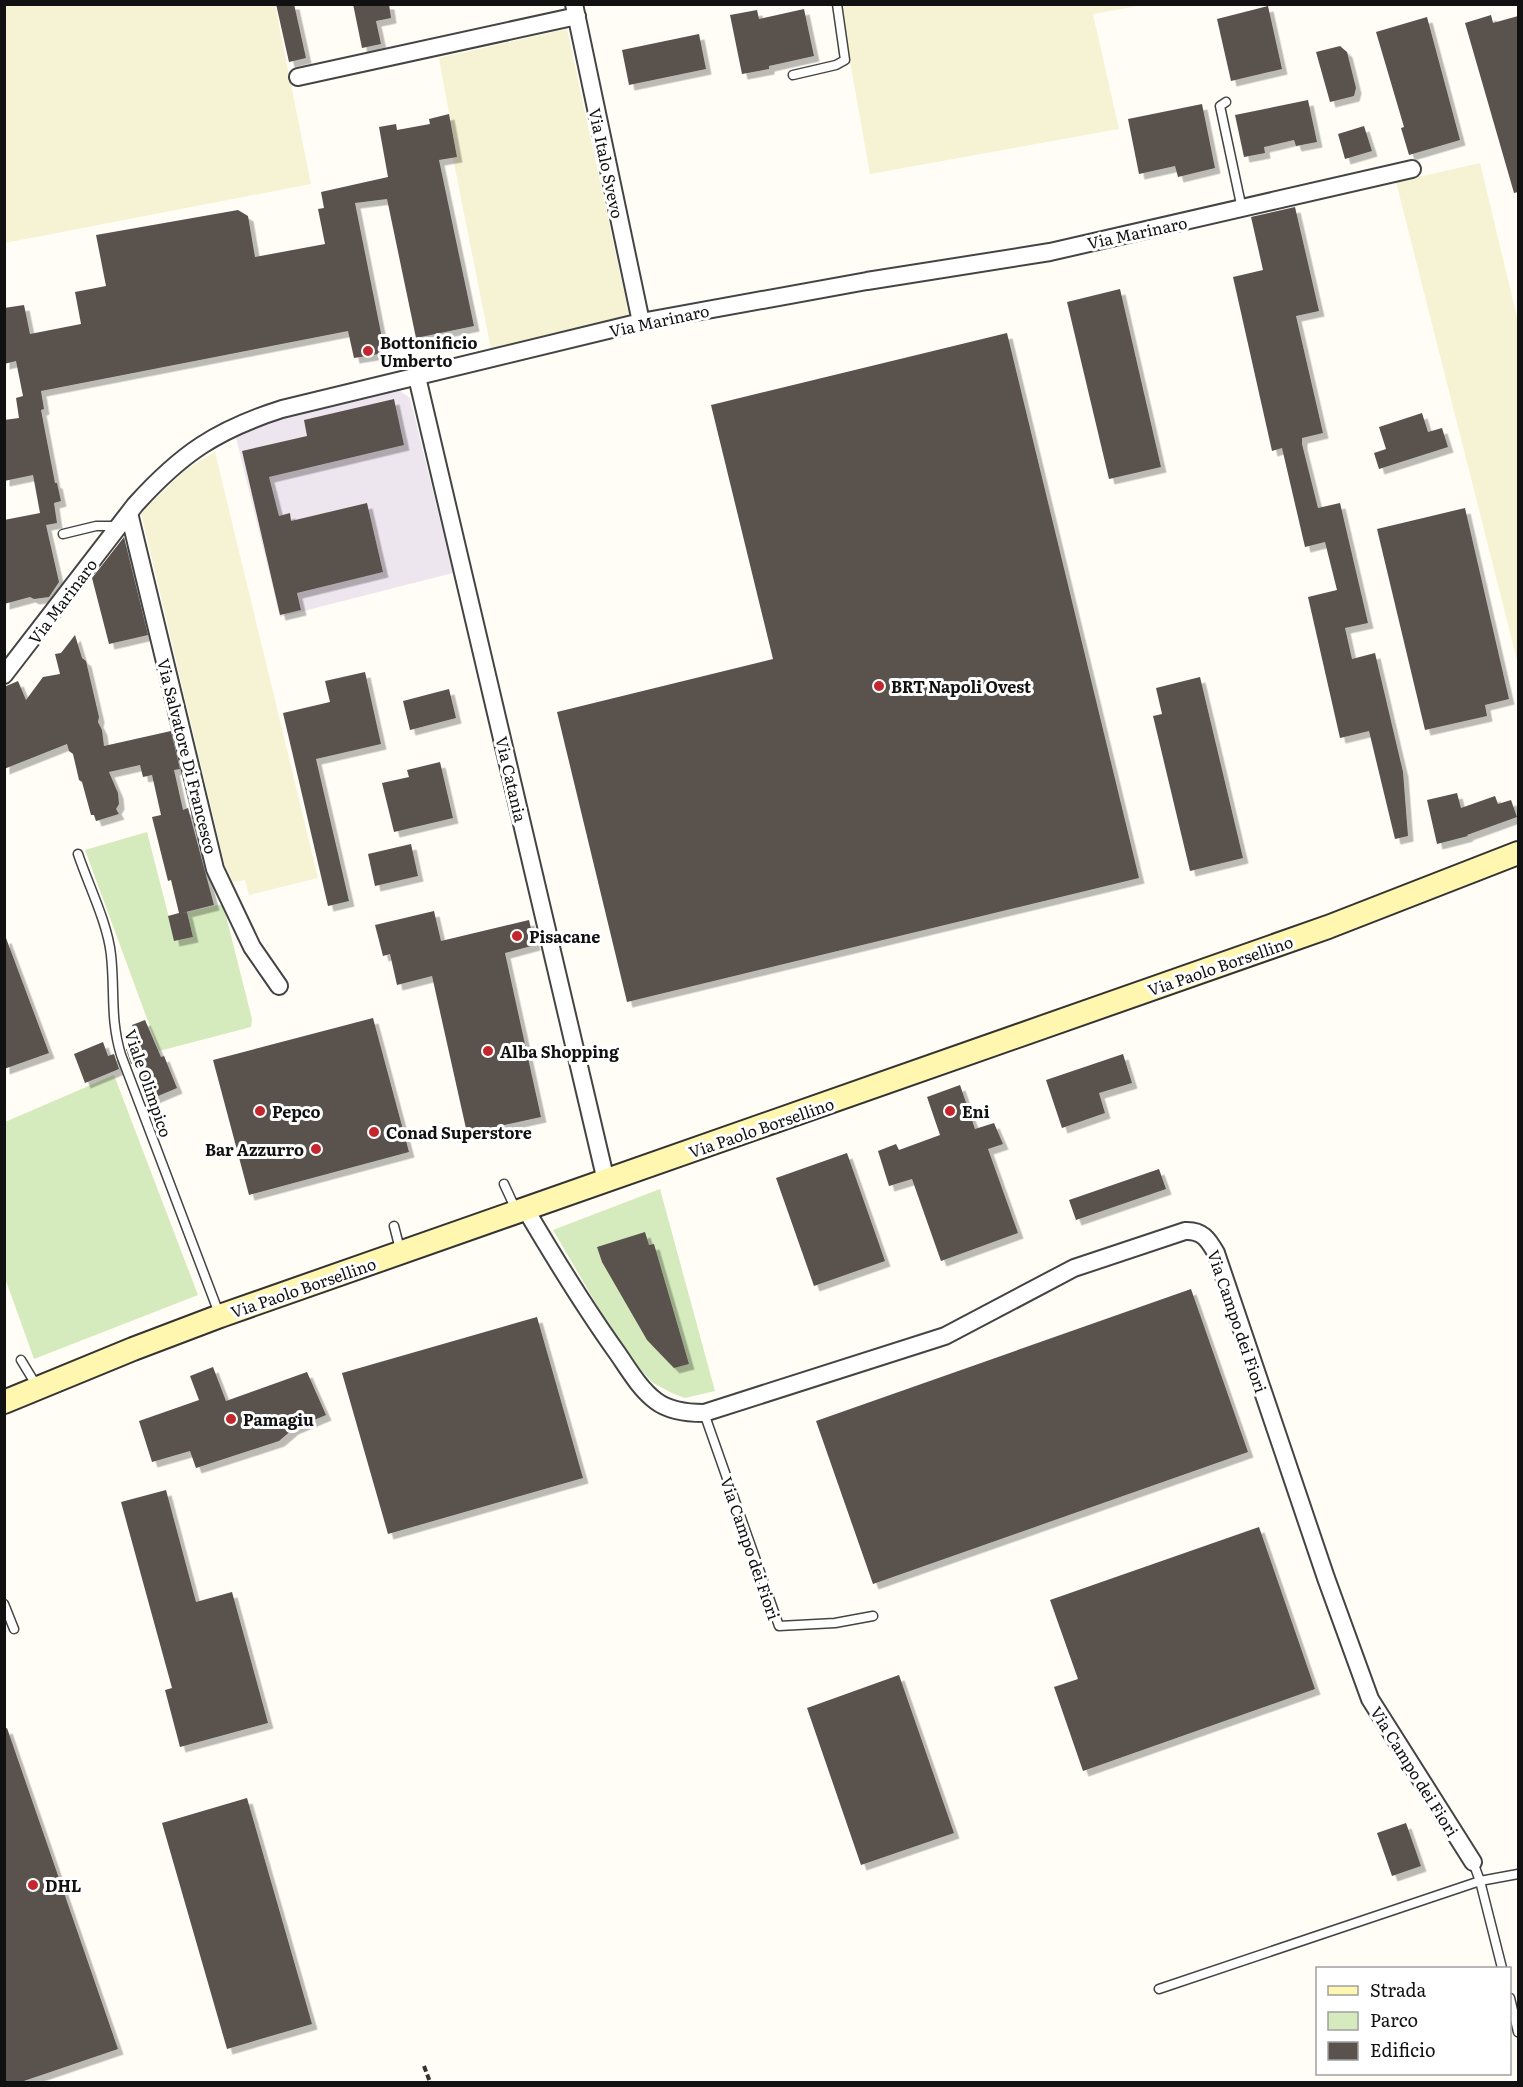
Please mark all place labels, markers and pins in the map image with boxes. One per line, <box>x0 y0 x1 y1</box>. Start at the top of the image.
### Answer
place label: Bottonificio Umberto <box>380 330 477 372</box>
marker: Bottonificio Umberto <box>361 344 375 358</box>
place label: BRT Napoli Ovest <box>891 674 1031 698</box>
marker: BRT Napoli Ovest <box>872 679 886 693</box>
place label: Pisacane <box>529 924 600 948</box>
marker: Pisacane <box>510 929 524 943</box>
place label: Alba Shopping <box>500 1039 619 1063</box>
marker: Alba Shopping <box>481 1044 495 1058</box>
place label: Pepco <box>272 1099 320 1123</box>
place label: Eni <box>962 1099 990 1123</box>
marker: Pepco <box>253 1104 267 1118</box>
marker: Eni <box>943 1104 957 1118</box>
place label: Conad Superstore <box>386 1120 532 1144</box>
marker: Conad Superstore <box>367 1125 381 1139</box>
place label: Bar Azzurro <box>205 1137 304 1161</box>
marker: Bar Azzurro <box>309 1142 323 1156</box>
place label: Pamagiu <box>243 1407 314 1431</box>
marker: Pamagiu <box>224 1412 238 1426</box>
place label: DHL <box>45 1873 81 1897</box>
marker: DHL <box>26 1878 40 1892</box>

